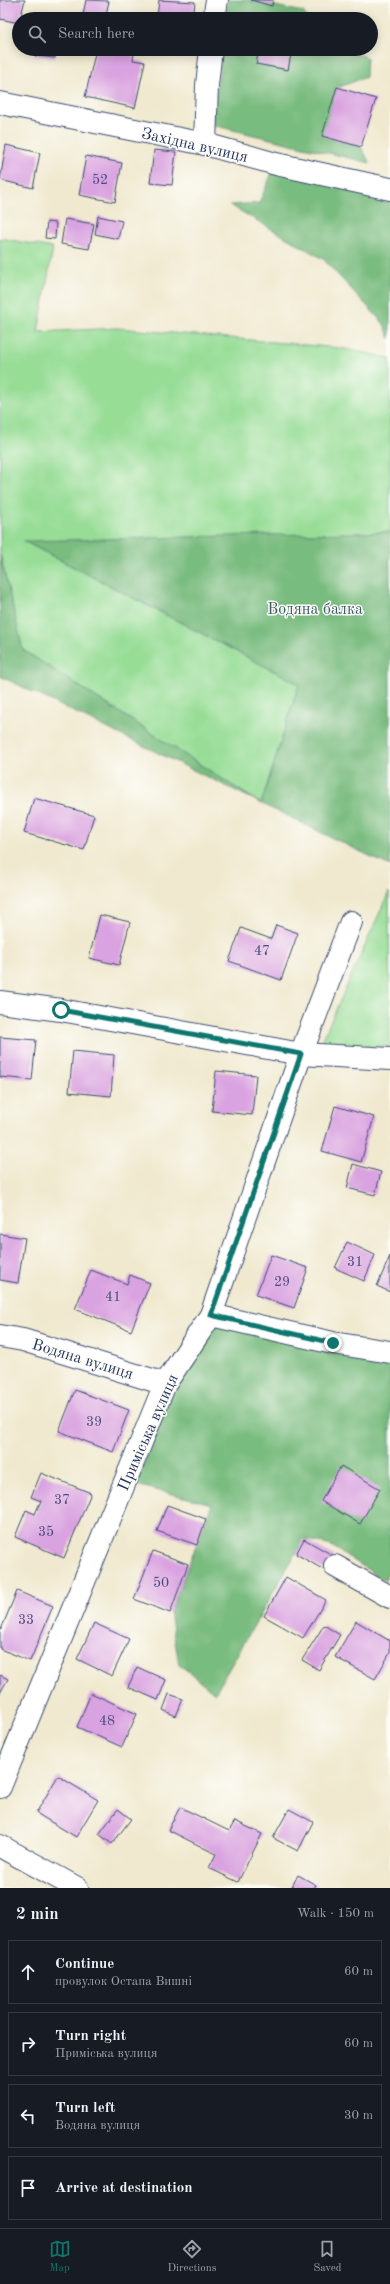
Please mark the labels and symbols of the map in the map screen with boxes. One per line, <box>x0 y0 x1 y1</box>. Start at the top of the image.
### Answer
street label: Західна вулиця <box>140 126 249 166</box>
house number: 52 <box>92 173 108 187</box>
park label: Водяна балка <box>267 602 363 618</box>
house number: 47 <box>254 944 270 958</box>
route start <box>52 1001 70 1019</box>
house number: 31 <box>347 1255 363 1269</box>
house number: 29 <box>274 1275 290 1289</box>
house number: 41 <box>105 1290 121 1304</box>
route end <box>324 1334 342 1352</box>
street label: Водяна вулиця <box>30 1337 135 1383</box>
street label: Приміська вулиця <box>116 1372 182 1494</box>
house number: 39 <box>86 1415 102 1429</box>
house number: 37 <box>54 1493 70 1507</box>
house number: 35 <box>38 1525 54 1539</box>
house number: 50 <box>153 1576 169 1590</box>
house number: 33 <box>18 1613 34 1627</box>
house number: 48 <box>99 1714 115 1728</box>

